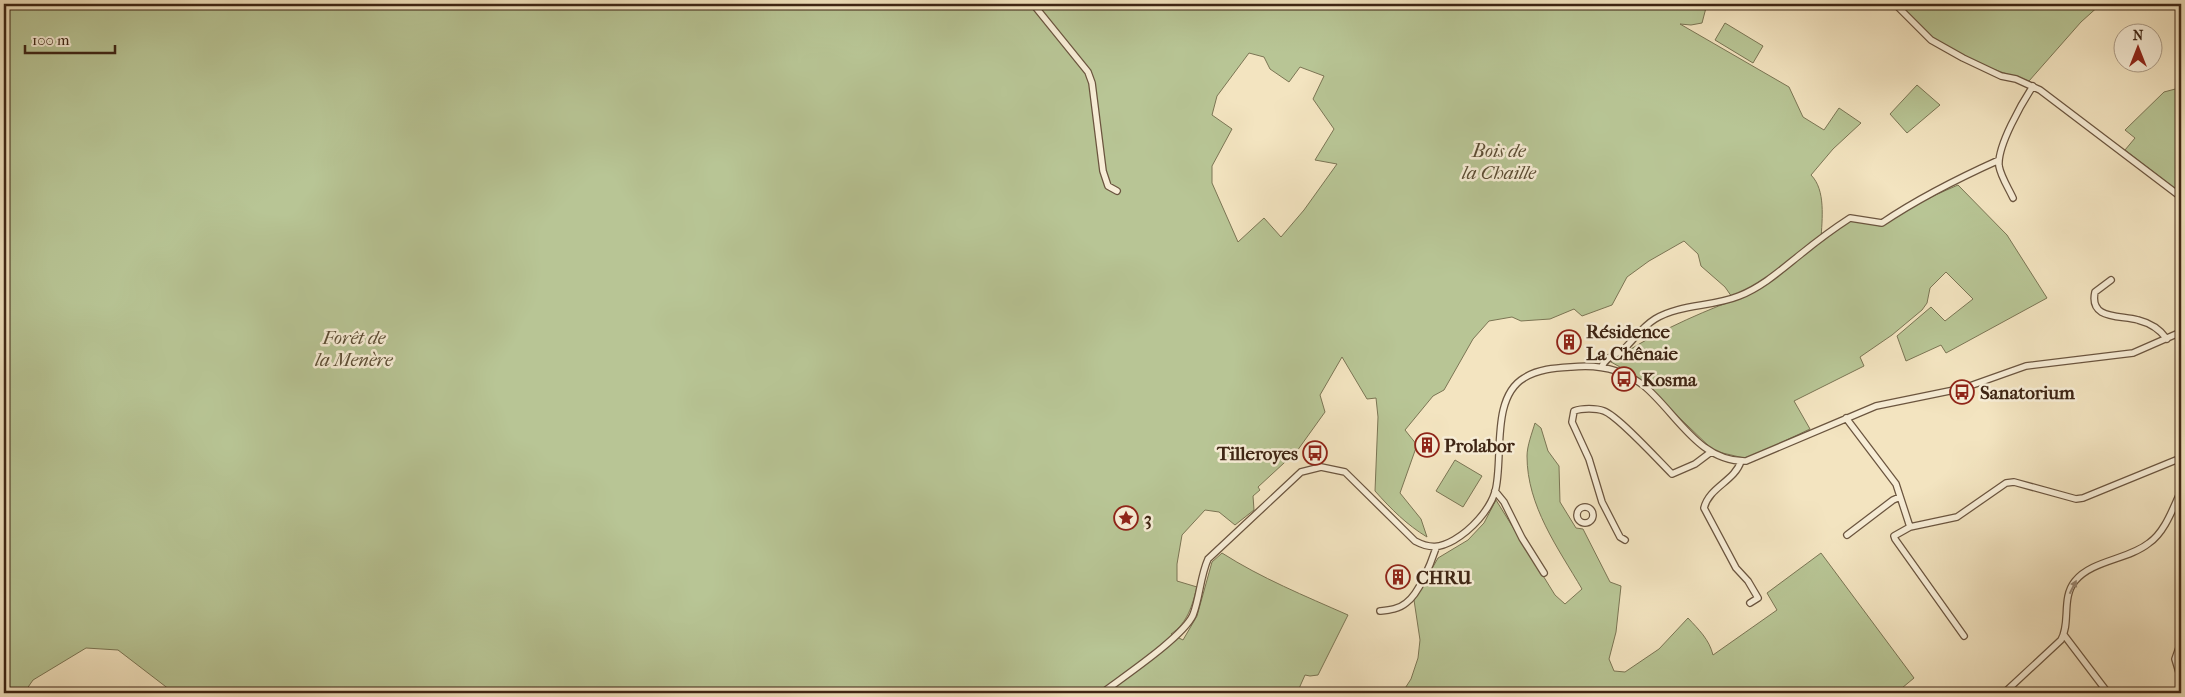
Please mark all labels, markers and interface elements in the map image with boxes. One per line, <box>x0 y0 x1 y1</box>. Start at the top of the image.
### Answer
scale bar <box>25 22 115 54</box>
north arrow <box>2112 22 2162 72</box>
text: N <box>2133 27 2144 44</box>
text: 100 m <box>32 31 70 49</box>
park label: Bois de la Chaille <box>1461 140 1537 184</box>
place label: Résidence La Chênaie <box>1586 321 1678 365</box>
park label: Forêt de la Menère <box>314 327 394 371</box>
building icon: Résidence La Chênaie <box>1556 329 1582 355</box>
bus stop icon: Kosma <box>1611 366 1637 392</box>
place label: Kosma <box>1642 369 1698 391</box>
bus stop icon: Sanatorium <box>1949 379 1975 405</box>
place label: Sanatorium <box>1980 382 2075 404</box>
building icon: Prolabor <box>1414 432 1440 458</box>
place label: Prolabor <box>1444 435 1515 457</box>
bus stop icon: Tilleroyes <box>1302 440 1328 466</box>
place label: Tilleroyes <box>1216 443 1298 465</box>
place icon: 3 <box>1113 505 1139 531</box>
place label: 3 <box>1144 508 1152 530</box>
building icon: CHRU <box>1385 564 1411 590</box>
place label: CHRU <box>1416 567 1472 589</box>
one-way arrow <box>2069 580 2077 595</box>

